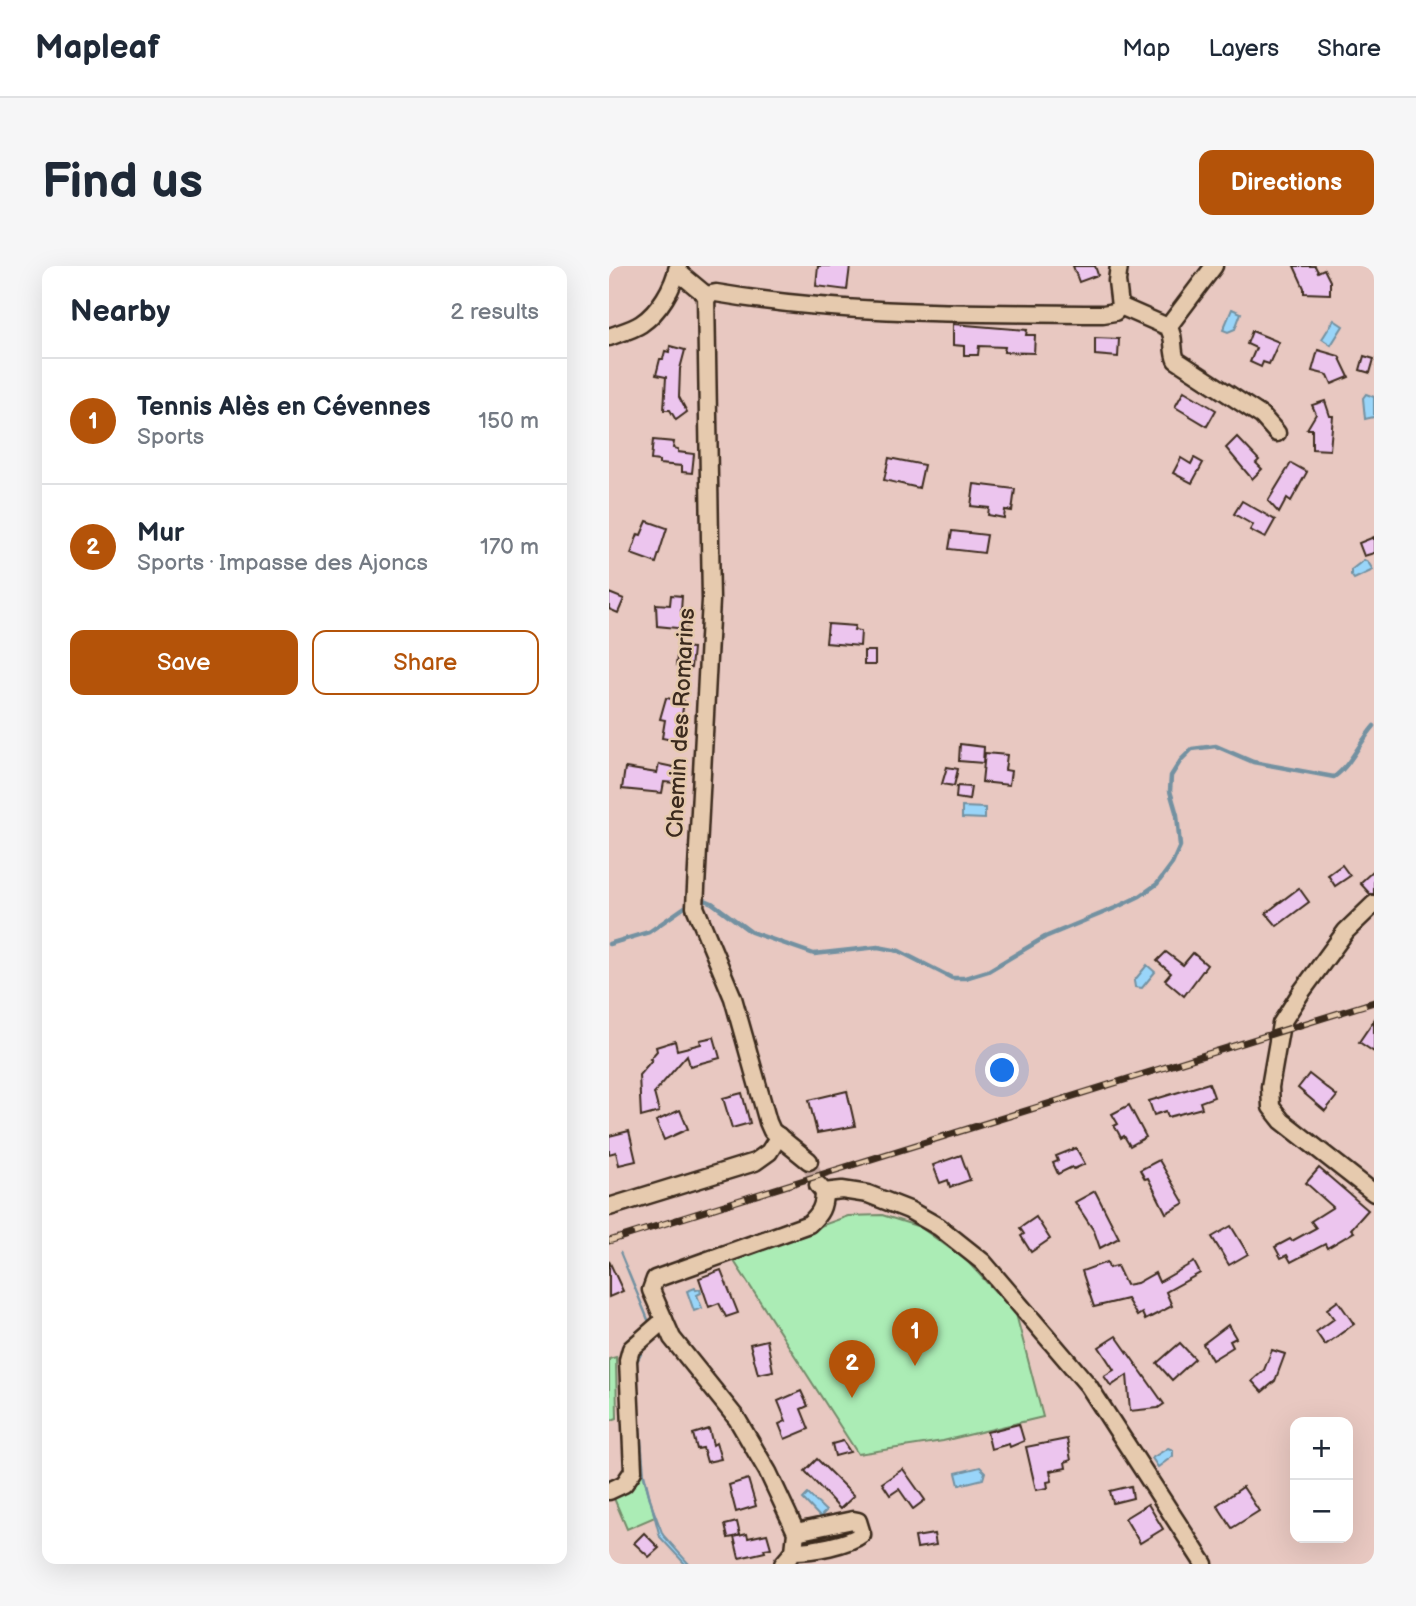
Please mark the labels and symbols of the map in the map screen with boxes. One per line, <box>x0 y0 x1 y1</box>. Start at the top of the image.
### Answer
street label: Chemin des Romarins <box>661 607 701 839</box>
your location <box>985 1053 1019 1087</box>
pin: 1 <box>892 1308 938 1366</box>
pin: 2 <box>829 1340 875 1398</box>

